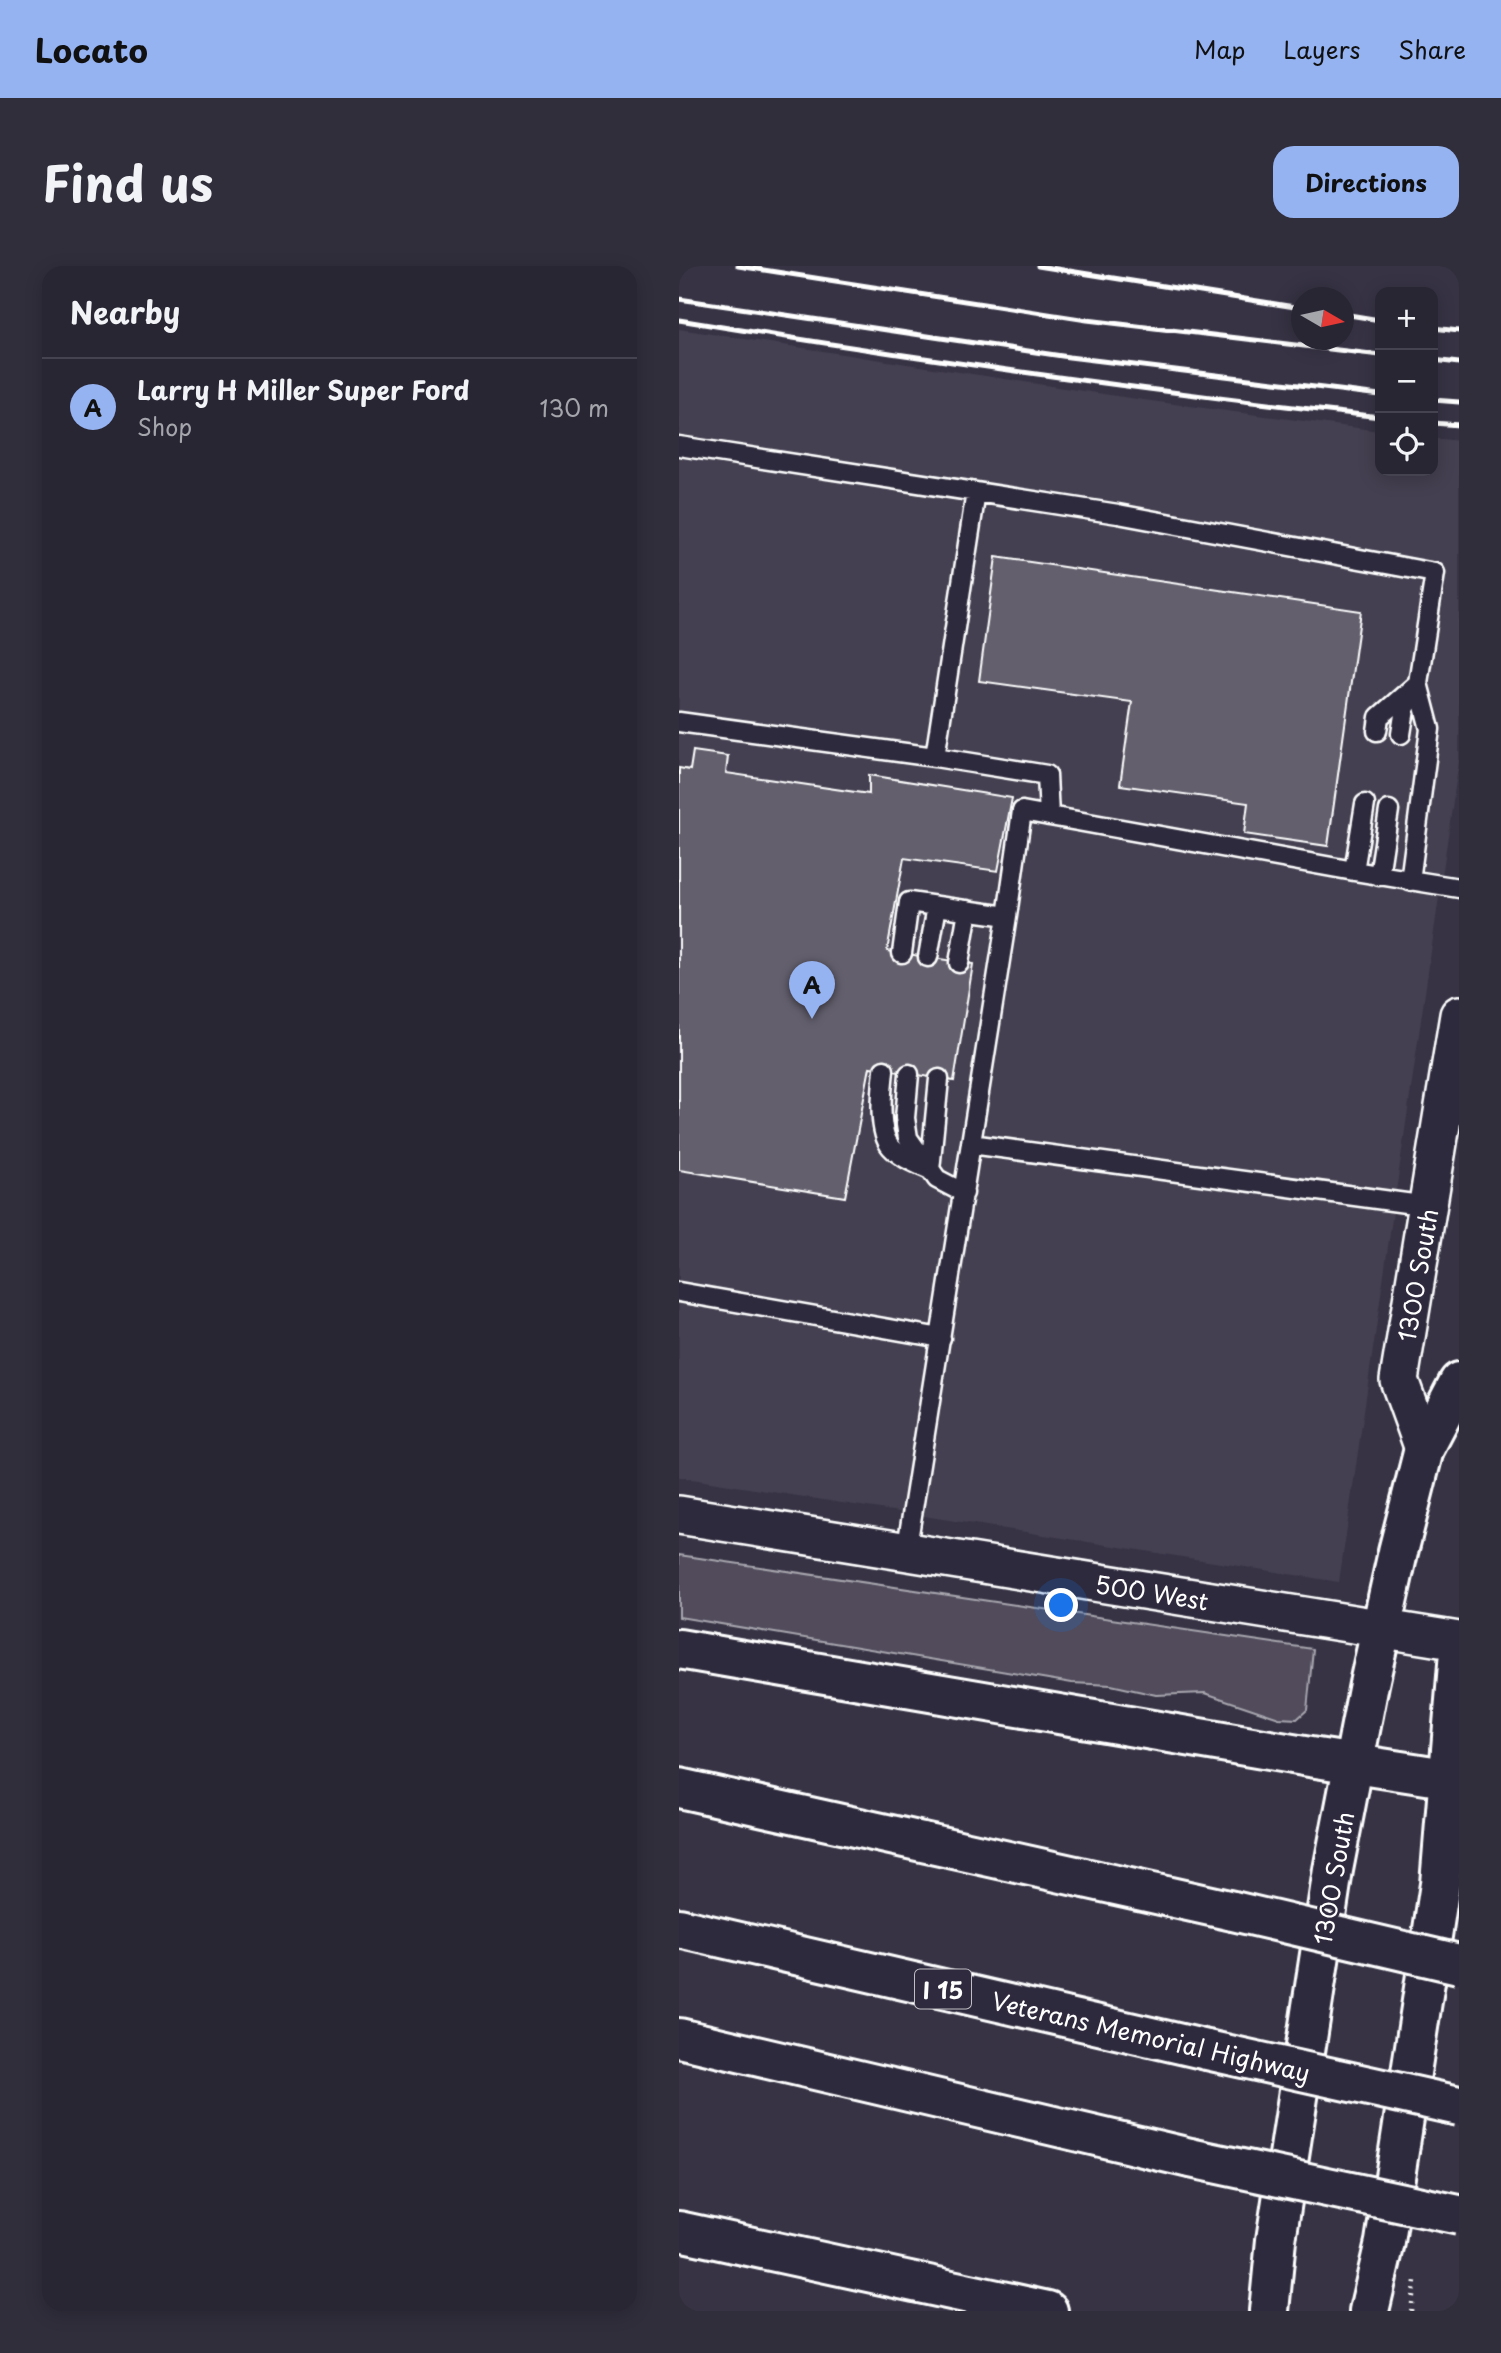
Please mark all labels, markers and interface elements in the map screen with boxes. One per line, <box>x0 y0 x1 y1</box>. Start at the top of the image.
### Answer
text: Locato <box>35 24 148 74</box>
text: Map <box>1194 31 1245 67</box>
text: Layers <box>1283 31 1360 67</box>
text: Share <box>1398 31 1466 67</box>
text: Find us <box>42 145 213 219</box>
button: Directions <box>1273 146 1459 218</box>
north arrow <box>1291 287 1354 350</box>
map controls <box>1375 287 1438 476</box>
button: + <box>1375 287 1438 350</box>
text: Nearby <box>70 289 180 334</box>
button: − <box>1375 350 1438 413</box>
text: Larry H Miller Super Ford <box>137 370 470 409</box>
text: A <box>84 390 102 425</box>
text: 130 m <box>539 390 609 425</box>
text: Shop <box>137 409 192 444</box>
button: locate <box>1375 413 1438 476</box>
pin: A <box>789 961 835 1019</box>
street label: 1300 South <box>1388 1206 1446 1344</box>
street label: 500 West <box>1093 1565 1211 1619</box>
your location <box>1044 1588 1078 1622</box>
street label: 1300 South <box>1304 1809 1362 1947</box>
road number: I 15 <box>915 1970 971 2008</box>
street label: Veterans Memorial Highway <box>988 1982 1314 2090</box>

